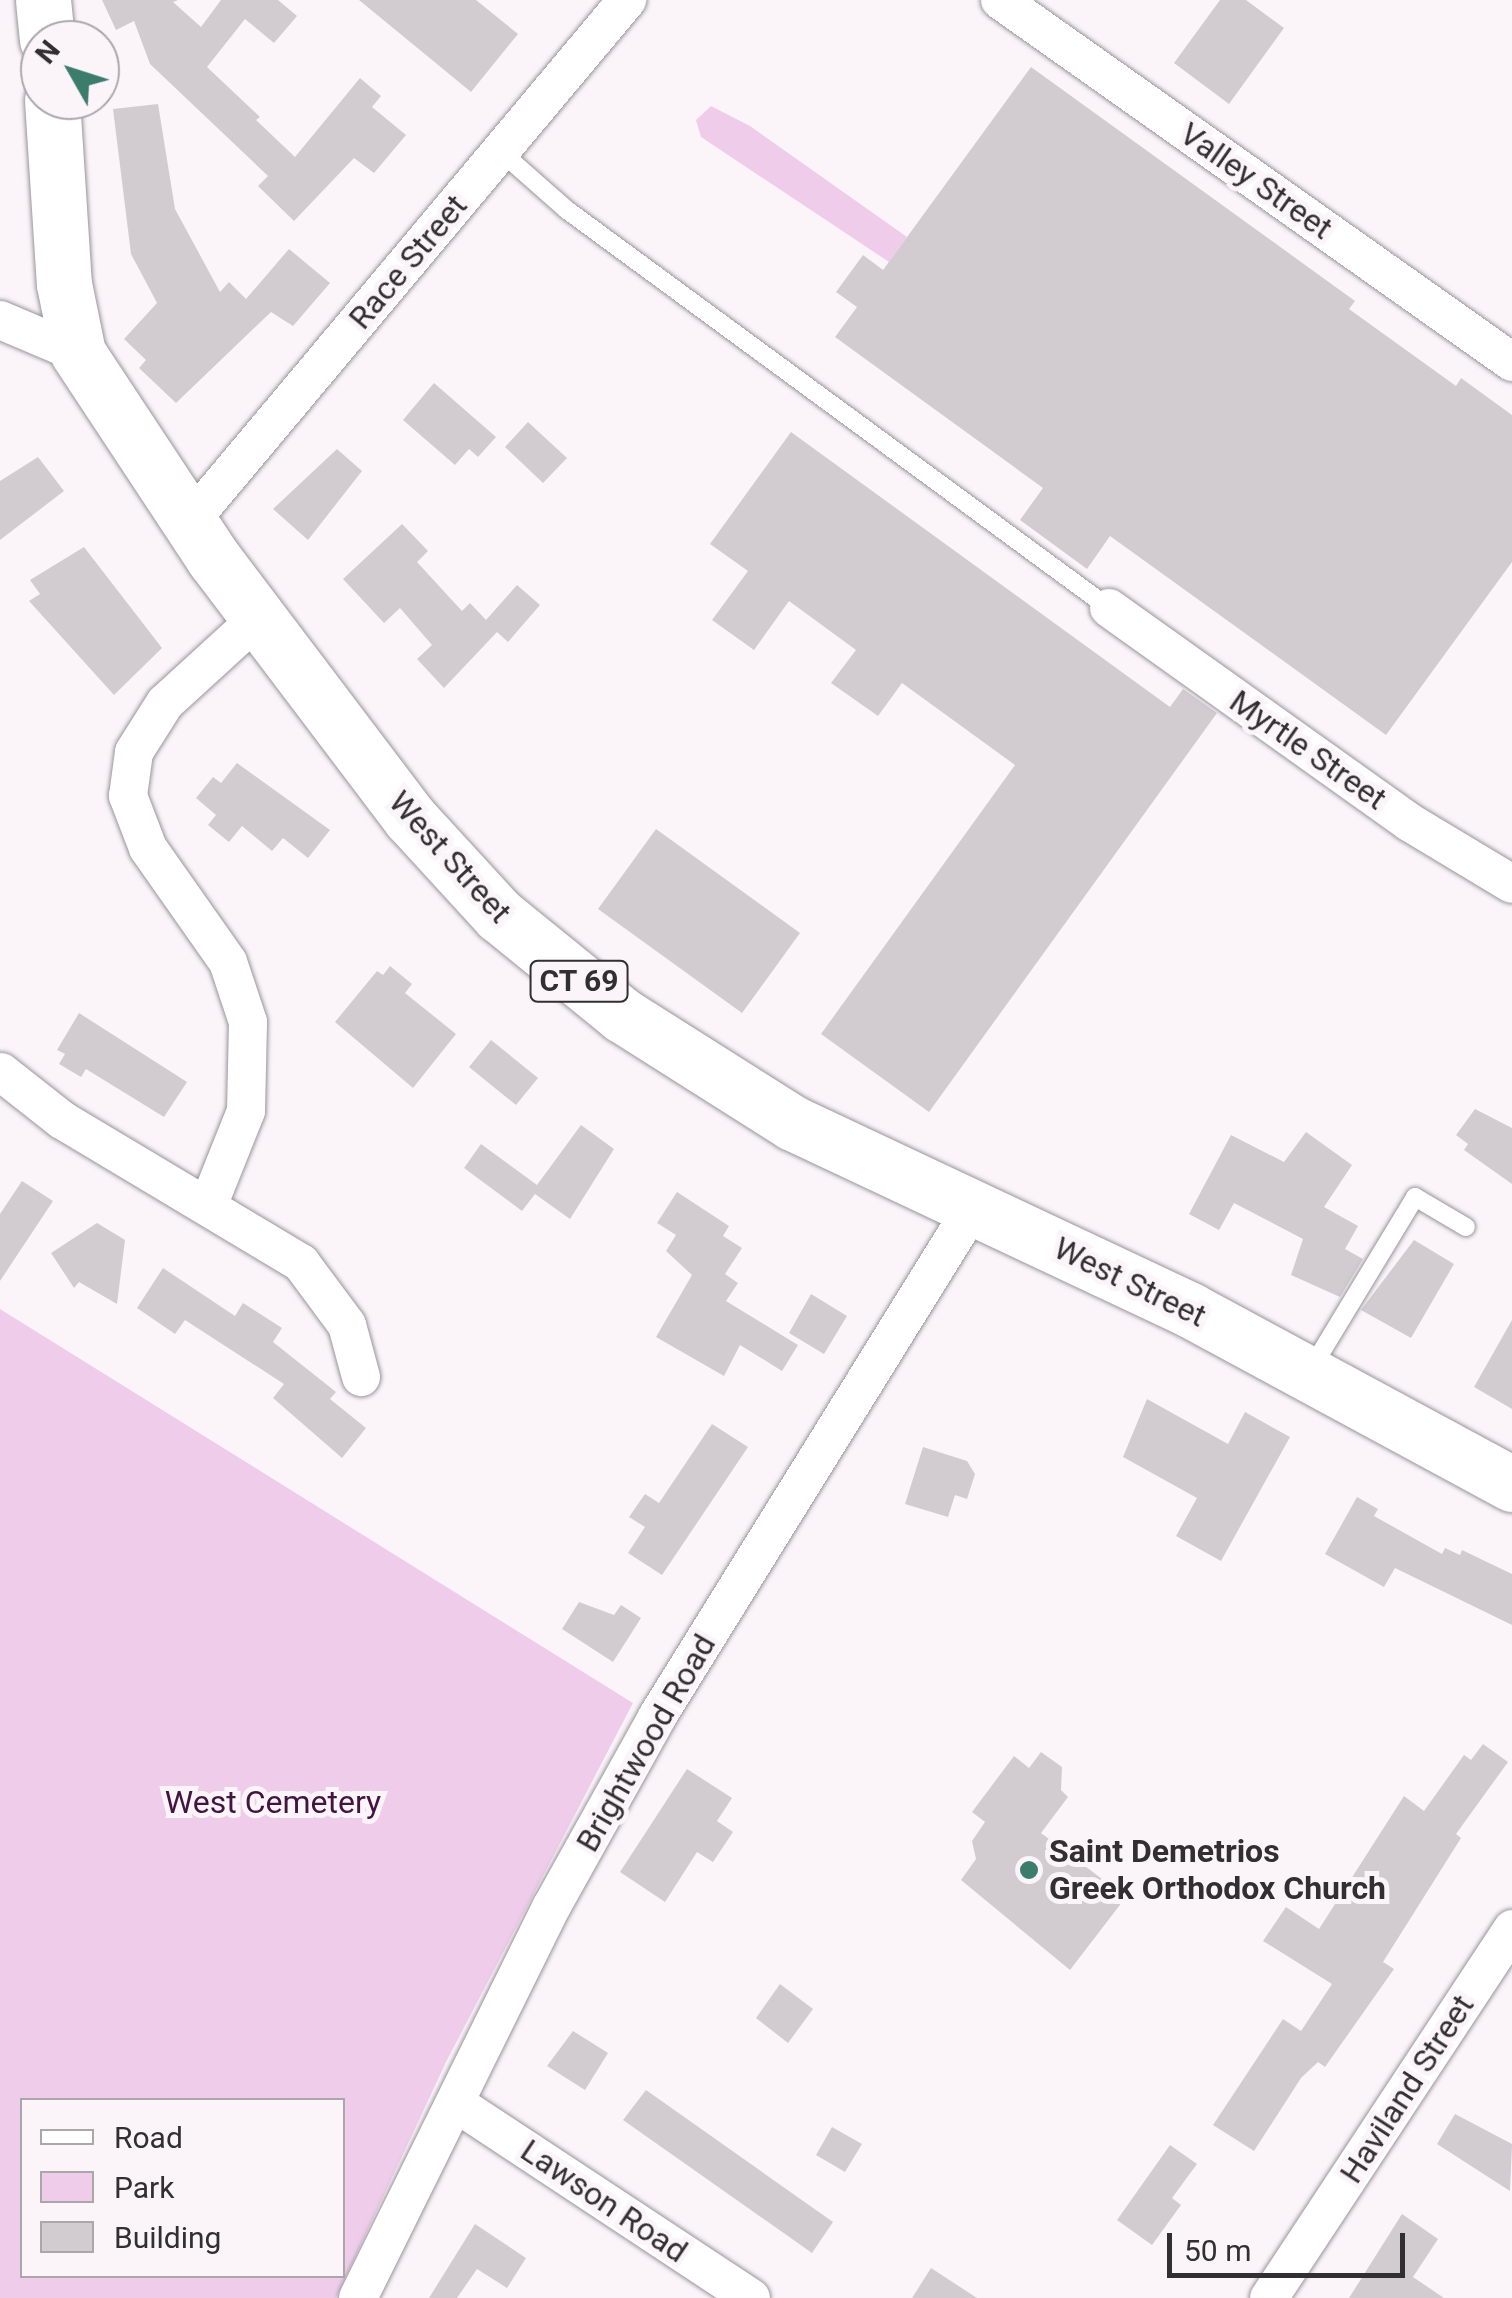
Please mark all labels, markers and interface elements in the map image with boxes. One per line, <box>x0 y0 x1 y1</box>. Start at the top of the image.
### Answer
north arrow <box>20 20 120 120</box>
text: N <box>29 34 67 70</box>
street label: Valley Street <box>1173 115 1339 247</box>
street label: Race Street <box>341 187 475 337</box>
street label: Myrtle Street <box>1222 682 1394 818</box>
street label: West Street <box>381 783 519 931</box>
road number: CT 69 <box>529 956 629 1006</box>
street label: West Street <box>1048 1229 1212 1335</box>
street label: Brightwood Road <box>568 1627 724 1859</box>
park label: West Cemetery <box>165 1783 381 1821</box>
place label: Saint Demetrios Greek Orthodox Church <box>1049 1833 1386 1908</box>
marker: Saint Demetrios Greek Orthodox Church <box>1018 1859 1040 1881</box>
street label: Haviland Street <box>1332 1988 1482 2190</box>
legend <box>20 2098 345 2278</box>
text: Road <box>114 2120 183 2155</box>
street label: Lawson Road <box>513 2131 695 2271</box>
text: Park <box>114 2170 174 2205</box>
scale bar <box>1172 2213 1410 2275</box>
text: Building <box>114 2220 221 2255</box>
text: 50 m <box>1184 2233 1251 2268</box>

